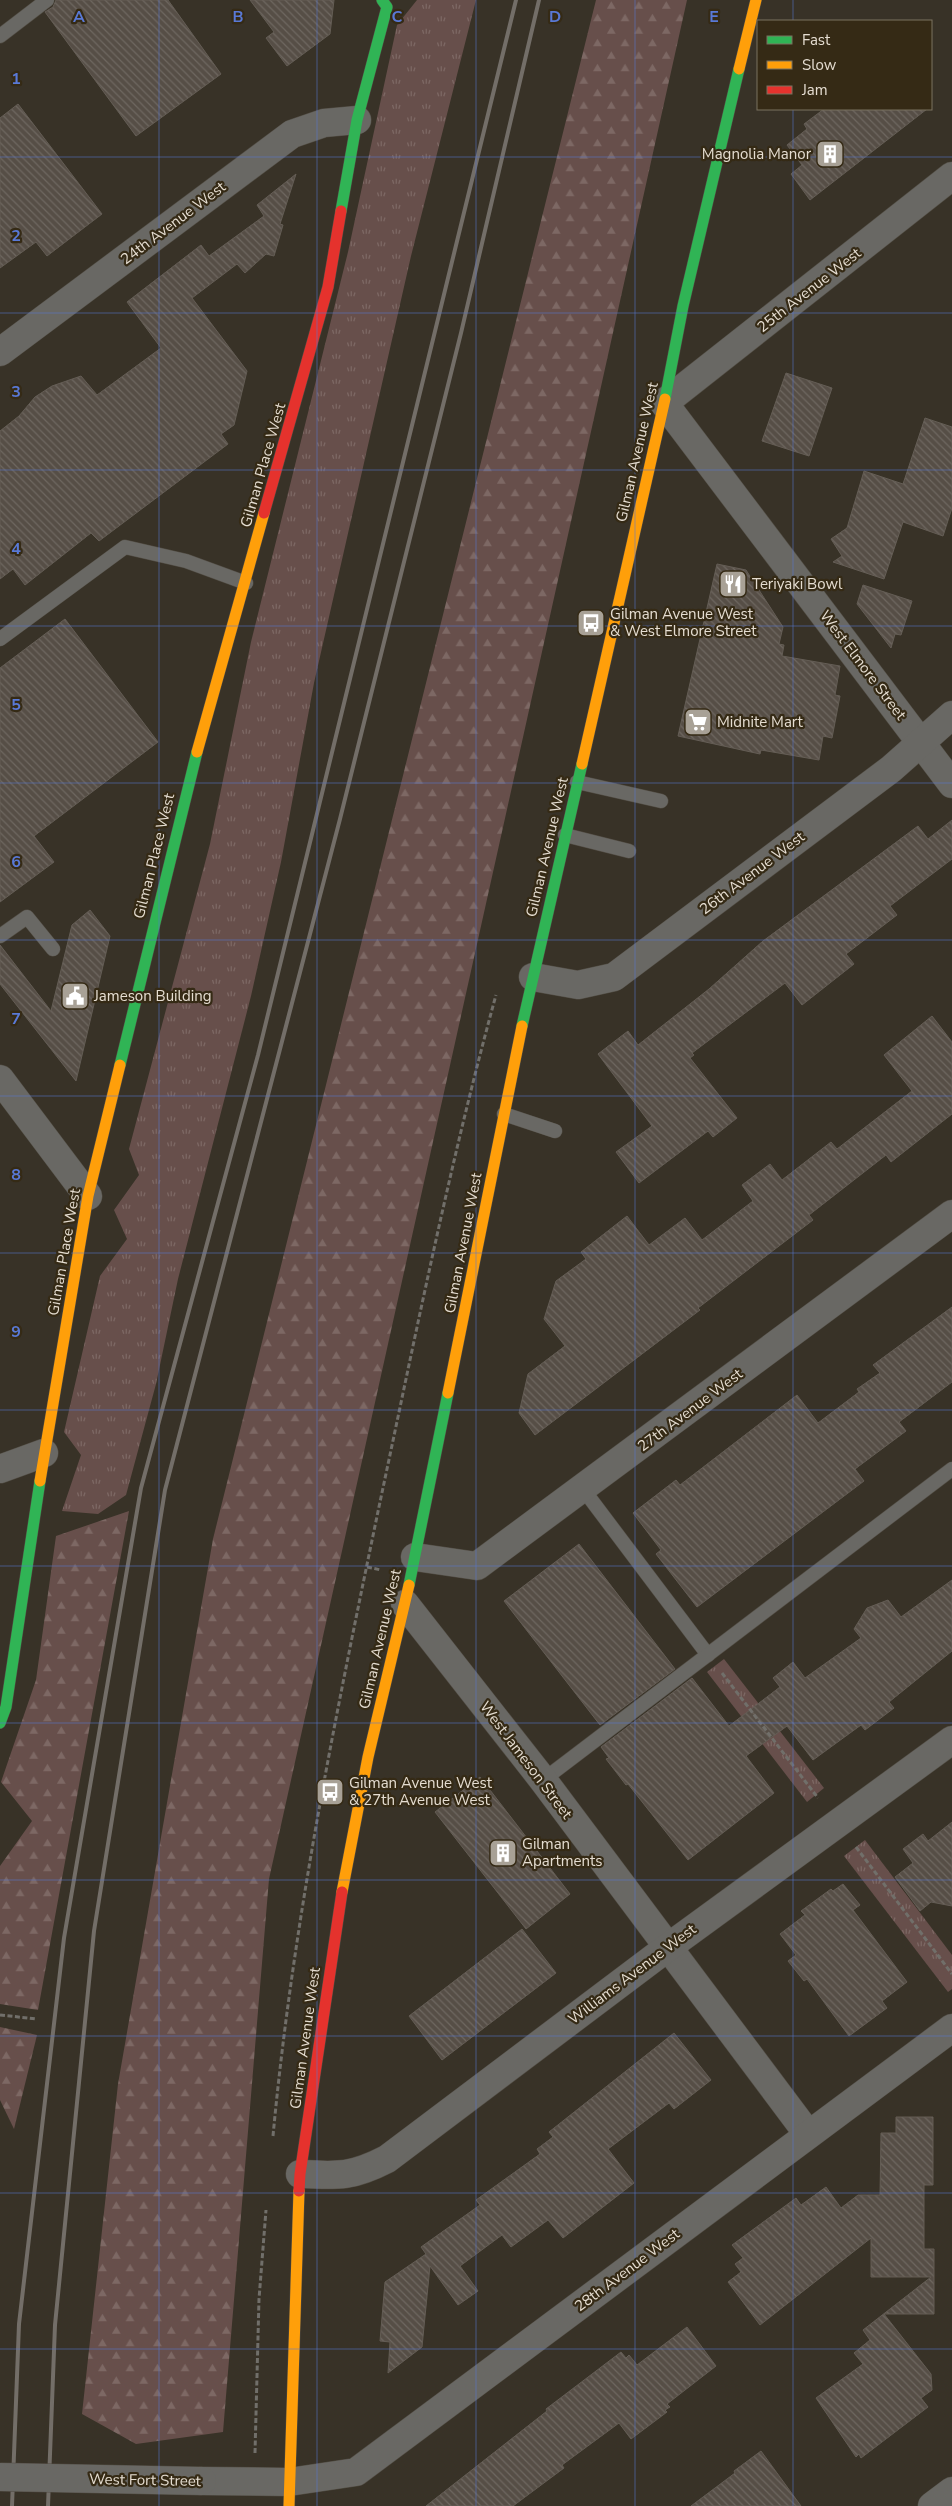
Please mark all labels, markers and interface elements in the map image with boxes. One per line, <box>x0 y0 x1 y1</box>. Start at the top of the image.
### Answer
text: A <box>73 6 85 28</box>
text: B <box>232 6 244 28</box>
text: C <box>392 6 403 28</box>
text: D <box>549 6 561 28</box>
text: E <box>709 6 719 28</box>
legend <box>757 20 932 110</box>
text: Fast <box>802 30 831 50</box>
text: Slow <box>802 55 837 75</box>
text: 1 <box>11 68 21 90</box>
text: Jam <box>801 80 828 100</box>
building icon: Magnolia Manor <box>815 139 845 169</box>
place label: Magnolia Manor <box>702 144 812 164</box>
street label: 24th Avenue West <box>116 176 230 269</box>
text: 2 <box>11 225 21 247</box>
street label: 25th Avenue West <box>753 243 866 337</box>
street label: Gilman Avenue West <box>611 379 663 524</box>
text: 3 <box>11 381 21 403</box>
street label: Gilman Place West <box>236 400 291 530</box>
text: 4 <box>11 538 21 560</box>
restaurant icon: Teriyaki Bowl <box>718 569 748 599</box>
place label: Teriyaki Bowl <box>752 574 843 594</box>
place label: Gilman Avenue West & West Elmore Street <box>610 604 757 641</box>
street label: West Elmore Street <box>815 606 911 724</box>
bus stop icon: Gilman Avenue West & West Elmore Street <box>576 608 606 638</box>
text: 5 <box>11 694 21 716</box>
supermarket icon: Midnite Mart <box>683 707 713 737</box>
place label: Midnite Mart <box>717 712 804 732</box>
street label: Gilman Avenue West <box>521 774 573 919</box>
street label: Gilman Place West <box>129 791 179 921</box>
street label: 26th Avenue West <box>695 826 809 919</box>
text: 6 <box>11 851 21 873</box>
public building icon: Jameson Building <box>60 981 90 1011</box>
place label: Jameson Building <box>93 986 212 1006</box>
text: 7 <box>11 1008 21 1030</box>
text: 8 <box>11 1164 21 1186</box>
street label: Gilman Avenue West <box>440 1170 487 1315</box>
street label: Gilman Place West <box>43 1186 85 1317</box>
text: 9 <box>11 1321 21 1343</box>
street label: 27th Avenue West <box>633 1363 747 1456</box>
street label: Gilman Avenue West <box>354 1566 406 1711</box>
street label: West Jameson Street <box>475 1697 577 1823</box>
place label: Gilman Avenue West & 27th Avenue West <box>349 1773 493 1810</box>
bus stop icon: Gilman Avenue West & 27th Avenue West <box>315 1777 345 1807</box>
place label: Gilman Apartments <box>522 1834 602 1871</box>
building icon: Gilman Apartments <box>488 1838 518 1868</box>
street label: Williams Avenue West <box>564 1919 701 2029</box>
street label: Gilman Avenue West <box>285 1965 325 2110</box>
street label: 28th Avenue West <box>570 2223 684 2316</box>
street label: West Fort Street <box>89 2469 202 2491</box>

